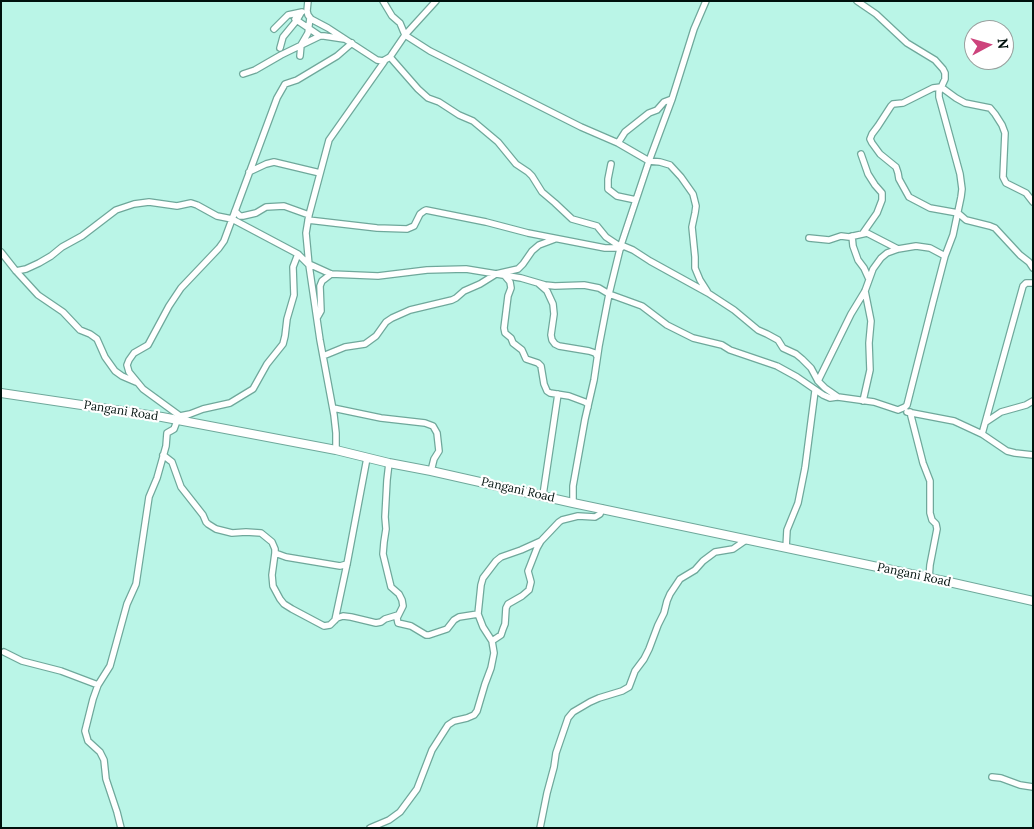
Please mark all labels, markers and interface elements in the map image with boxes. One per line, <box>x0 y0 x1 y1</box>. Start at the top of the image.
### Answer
north arrow <box>964 20 1014 70</box>
text: N <box>993 37 1012 50</box>
street label: Pangani Road <box>83 398 159 424</box>
street label: Pangani Road <box>480 475 556 505</box>
street label: Pangani Road <box>876 560 952 590</box>

